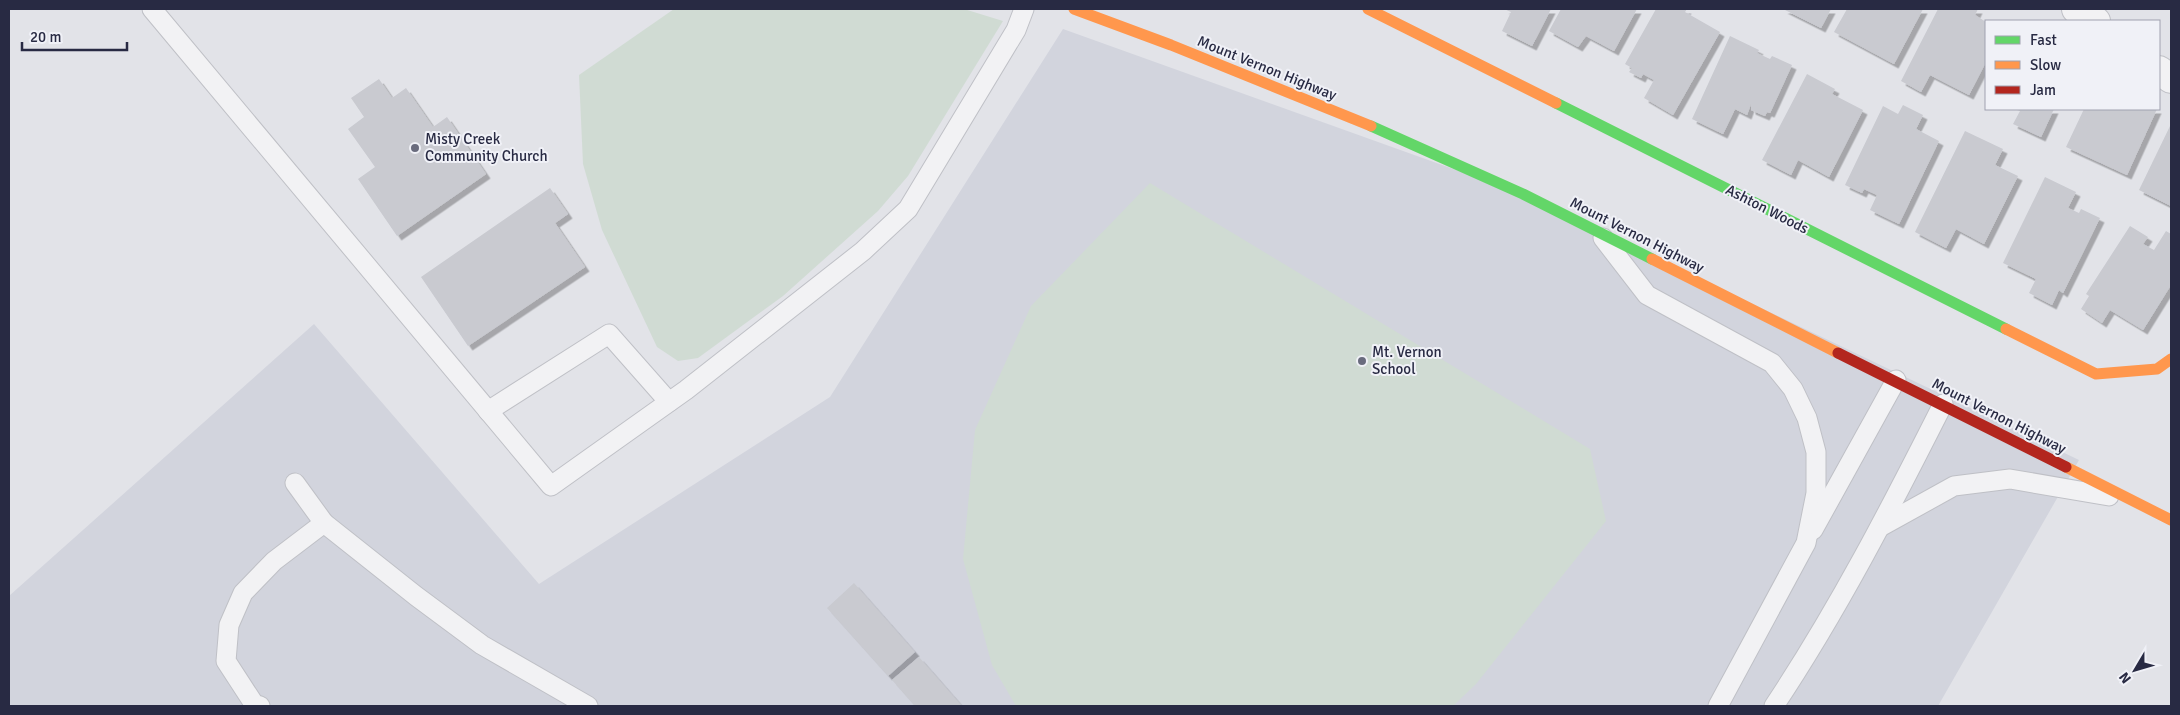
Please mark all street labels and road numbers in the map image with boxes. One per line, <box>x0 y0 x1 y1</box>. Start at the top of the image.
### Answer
street label: Mount Vernon Highway <box>1195 32 1339 104</box>
street label: Ashton Woods <box>1723 180 1812 238</box>
street label: Mount Vernon Highway <box>1567 193 1707 277</box>
street label: Mount Vernon Highway <box>1929 374 2069 458</box>

